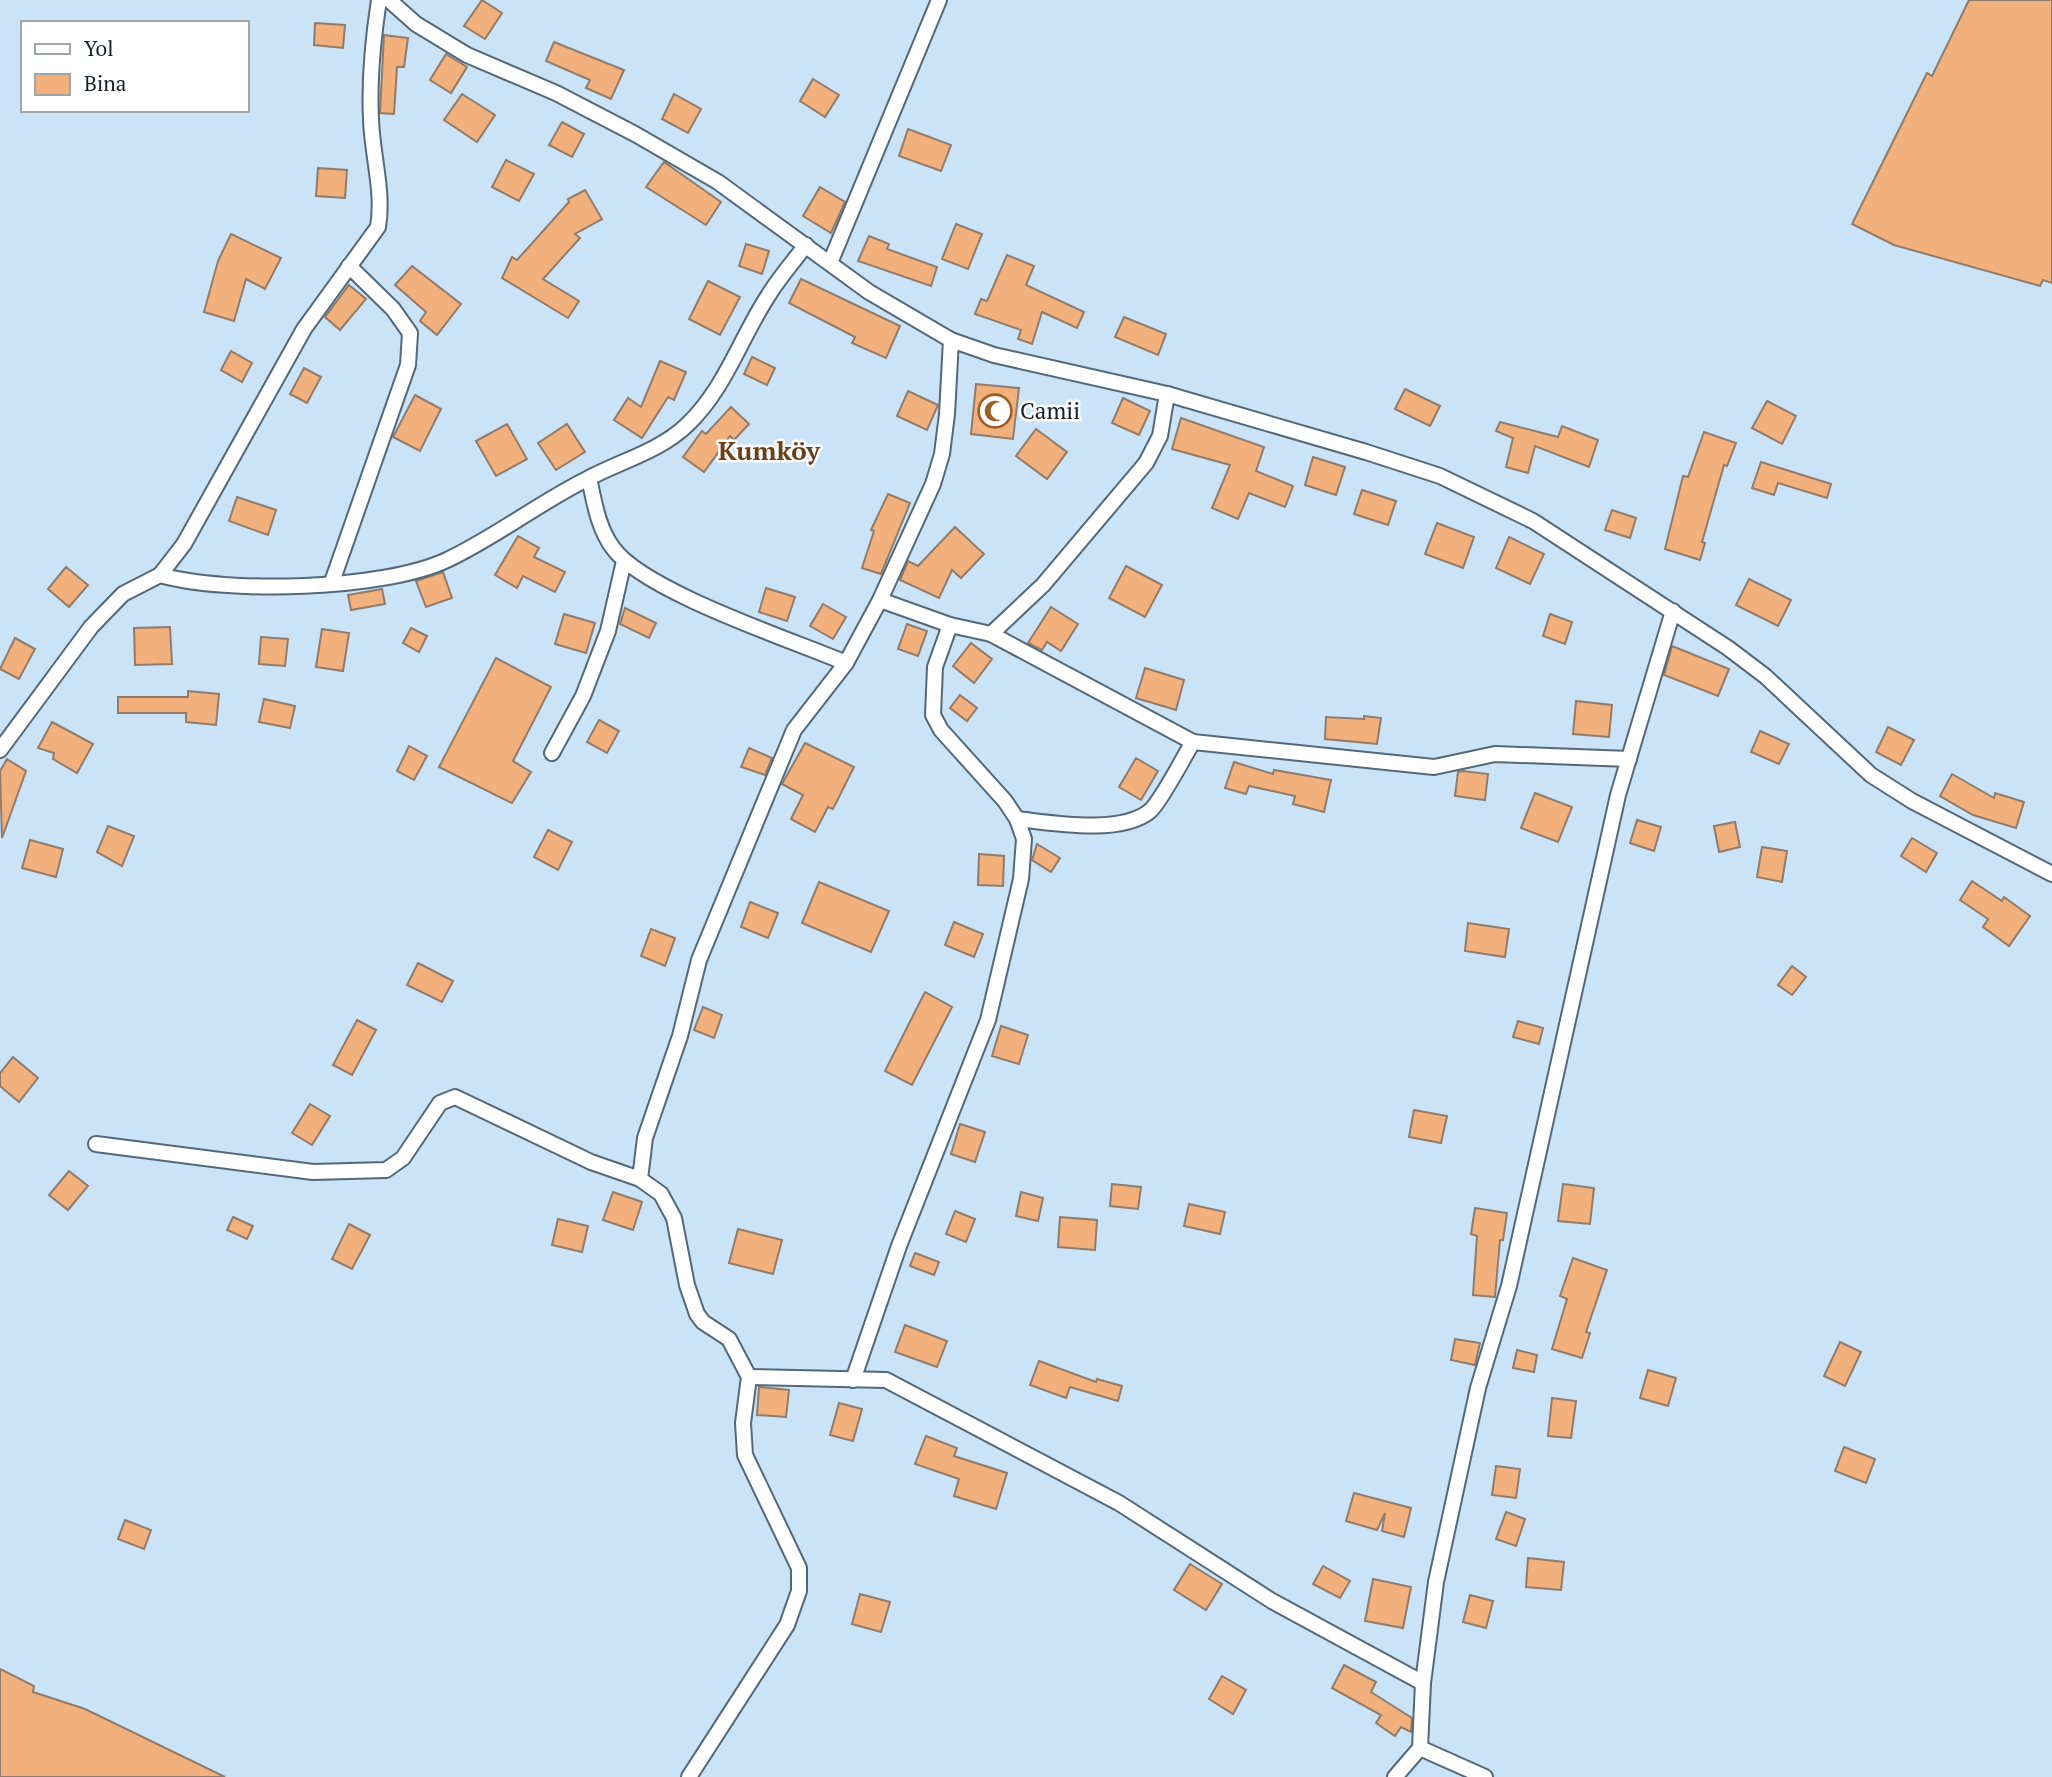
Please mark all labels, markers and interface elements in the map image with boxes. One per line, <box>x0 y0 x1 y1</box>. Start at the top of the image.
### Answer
legend <box>21 21 248 112</box>
text: Yol <box>84 34 114 62</box>
text: Bina <box>84 69 127 97</box>
mosque icon: Camii <box>976 392 1014 430</box>
place label: Camii <box>1020 395 1080 426</box>
district label: Kumköy <box>718 433 821 467</box>

